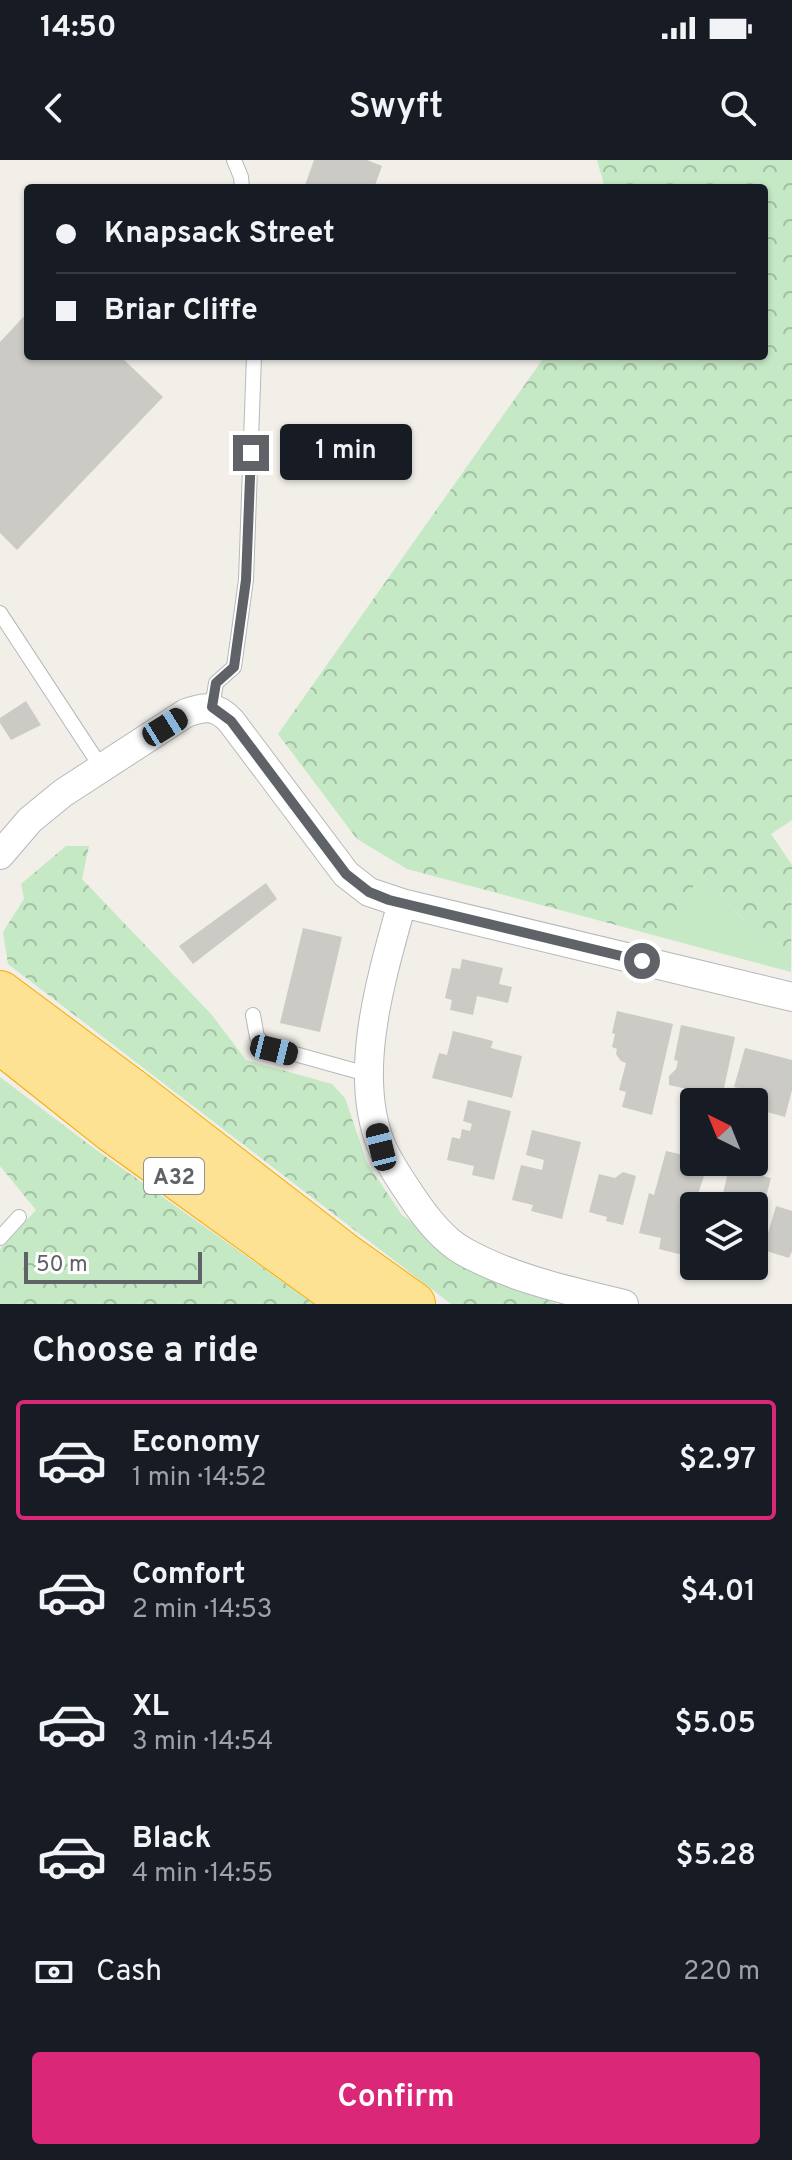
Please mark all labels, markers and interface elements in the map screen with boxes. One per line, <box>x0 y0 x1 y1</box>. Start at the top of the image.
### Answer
text: 14:50 <box>40 10 117 47</box>
text: Swyft <box>349 85 443 131</box>
icon: back <box>32 86 76 130</box>
icon: search <box>716 86 760 130</box>
text: Knapsack Street <box>104 216 335 253</box>
text: Briar Cliffe <box>104 293 258 330</box>
callout: 1 min <box>279 425 411 481</box>
route end <box>233 435 269 471</box>
text: 1 min <box>315 435 377 468</box>
car <box>138 704 192 750</box>
route start <box>624 943 660 979</box>
car <box>248 1033 300 1067</box>
north arrow <box>680 1088 768 1176</box>
map controls <box>680 1088 768 1280</box>
car <box>364 1121 398 1173</box>
road number: A32 <box>144 1158 204 1194</box>
button: layers <box>680 1192 768 1280</box>
scale bar <box>24 1248 202 1284</box>
text: 50 m <box>36 1252 88 1279</box>
text: Choose a ride <box>32 1329 258 1375</box>
icon: car <box>36 1424 108 1496</box>
text: Economy <box>132 1425 260 1462</box>
text: $2.97 <box>679 1442 756 1479</box>
text: 1 min · 14:52 <box>132 1462 266 1495</box>
icon: car <box>36 1556 108 1628</box>
text: Comfort <box>132 1557 245 1594</box>
text: $4.01 <box>681 1574 756 1611</box>
text: 2 min · 14:53 <box>132 1594 272 1627</box>
icon: car <box>36 1688 108 1760</box>
text: XL <box>132 1689 169 1726</box>
text: $5.05 <box>675 1706 756 1743</box>
text: 3 min · 14:54 <box>132 1726 273 1759</box>
icon: car <box>36 1820 108 1892</box>
text: Black <box>132 1821 211 1858</box>
text: $5.28 <box>675 1838 756 1875</box>
text: 4 min · 14:55 <box>132 1858 273 1891</box>
icon: cash <box>32 1950 76 1994</box>
text: Cash <box>96 1954 162 1991</box>
text: 220 m <box>683 1956 760 1989</box>
button: Confirm <box>32 2052 760 2144</box>

